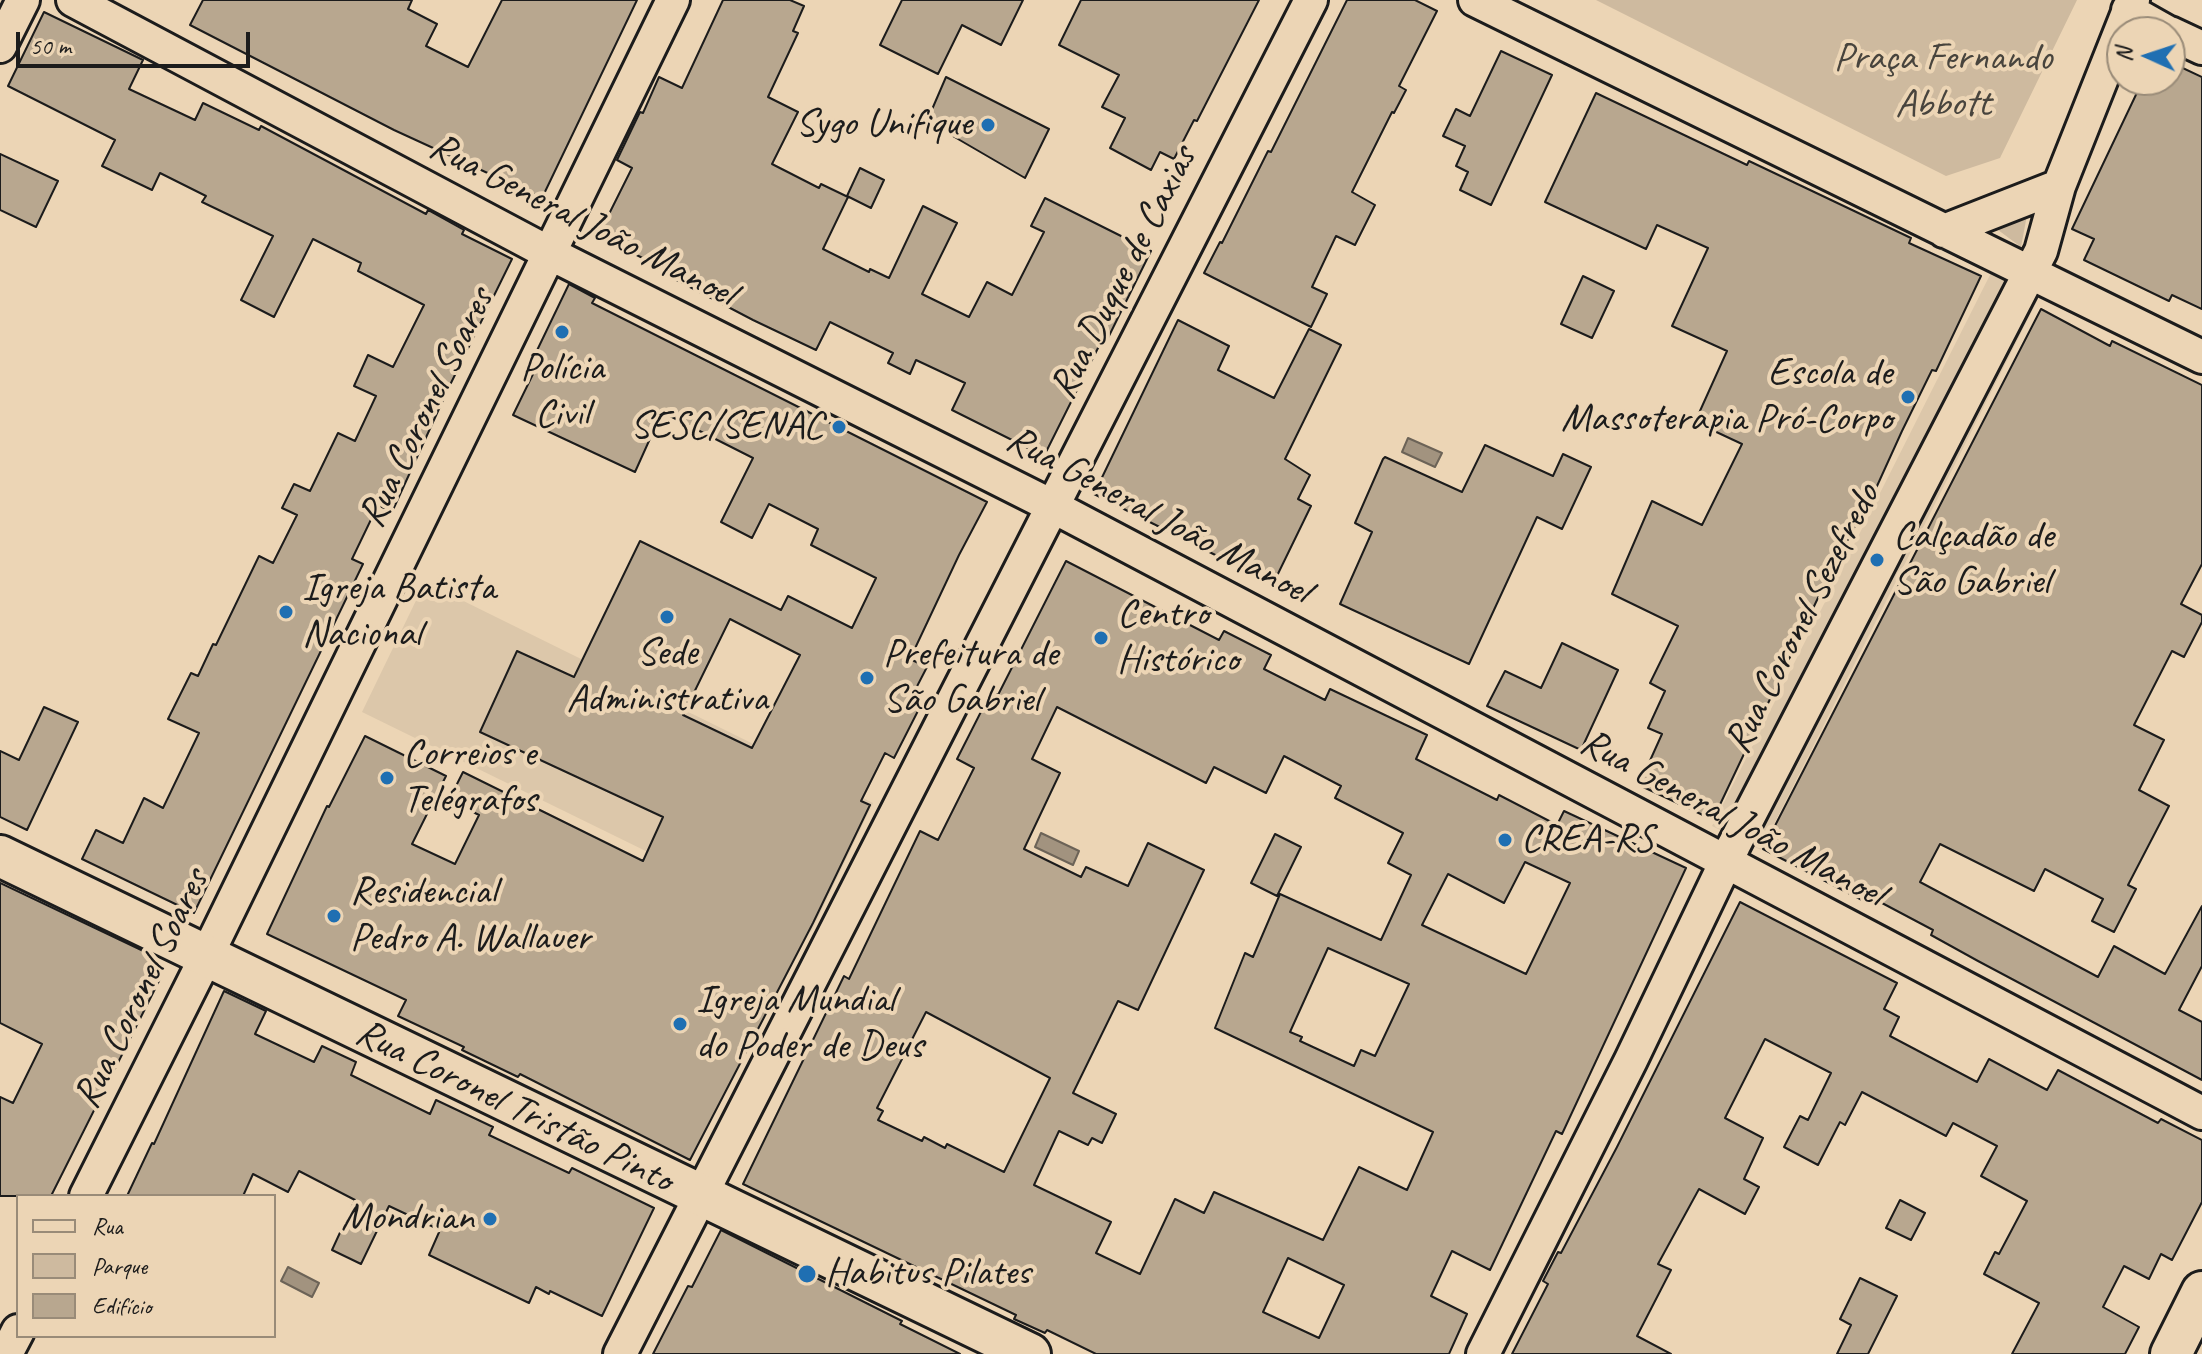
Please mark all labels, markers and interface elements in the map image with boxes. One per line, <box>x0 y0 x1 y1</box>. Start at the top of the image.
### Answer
scale bar <box>20 16 254 66</box>
north arrow <box>2106 16 2186 96</box>
text: 50 m <box>30 31 71 61</box>
park label: Praça Fernando Abbott <box>1834 35 2052 129</box>
text: N <box>2110 47 2138 62</box>
place label: Sygo Unifique <box>796 101 972 149</box>
marker: Sygo Unifique <box>979 116 997 134</box>
street label: Rua General João Manoel <box>421 123 743 319</box>
street label: Rua Duque de Caxias <box>1040 139 1208 407</box>
street label: Rua Coronel Soares <box>348 281 506 535</box>
marker: Polícia Civil <box>553 323 571 341</box>
place label: Polícia Civil <box>520 345 604 439</box>
place label: Escola de Massoterapia Pró-Corpo <box>1561 350 1892 444</box>
marker: Escola de Massoterapia Pró-Corpo <box>1899 388 1917 406</box>
place label: SESC/SENAC <box>630 403 823 451</box>
street label: Rua General João Manoel <box>998 416 1318 616</box>
marker: SESC/SENAC <box>830 418 848 436</box>
street label: Rua Coronel Sezefredo <box>1714 476 1892 762</box>
place label: Calçadão de São Gabriel <box>1893 513 2054 607</box>
marker: Calçadão de São Gabriel <box>1868 551 1886 569</box>
place label: Igreja Batista Nacional <box>302 565 495 659</box>
place label: Centro Histórico <box>1117 591 1239 685</box>
marker: Igreja Batista Nacional <box>277 603 295 621</box>
marker: Sede Administrativa <box>658 608 676 626</box>
marker: Centro Histórico <box>1092 629 1110 647</box>
place label: Sede Administrativa <box>566 630 768 724</box>
place label: Prefeitura de São Gabriel <box>883 631 1058 725</box>
marker: Prefeitura de São Gabriel <box>858 669 876 687</box>
street label: Rua General João Manoel <box>1572 719 1892 919</box>
place label: Correios e Telégrafos <box>403 731 536 825</box>
marker: Correios e Telégrafos <box>378 769 396 787</box>
place label: CREA-RS <box>1521 816 1654 864</box>
marker: CREA-RS <box>1496 831 1514 849</box>
street label: Rua Coronel Soares <box>63 862 221 1116</box>
place label: Residencial Pedro A. Wallauer <box>350 869 590 963</box>
marker: Residencial Pedro A. Wallauer <box>325 907 343 925</box>
place label: Igreja Mundial do Poder de Deus <box>696 977 923 1071</box>
street label: Rua Coronel Tristão Pinto <box>348 1009 680 1205</box>
marker: Igreja Mundial do Poder de Deus <box>671 1015 689 1033</box>
legend <box>16 1194 276 1338</box>
place label: Mondrian <box>341 1195 474 1243</box>
marker: Mondrian <box>481 1210 499 1228</box>
text: Rua <box>92 1211 123 1241</box>
place label: Habitus Pilates <box>825 1250 1030 1298</box>
text: Parque <box>92 1251 147 1281</box>
marker: Habitus Pilates <box>796 1263 818 1285</box>
text: Edifício <box>92 1291 152 1321</box>

